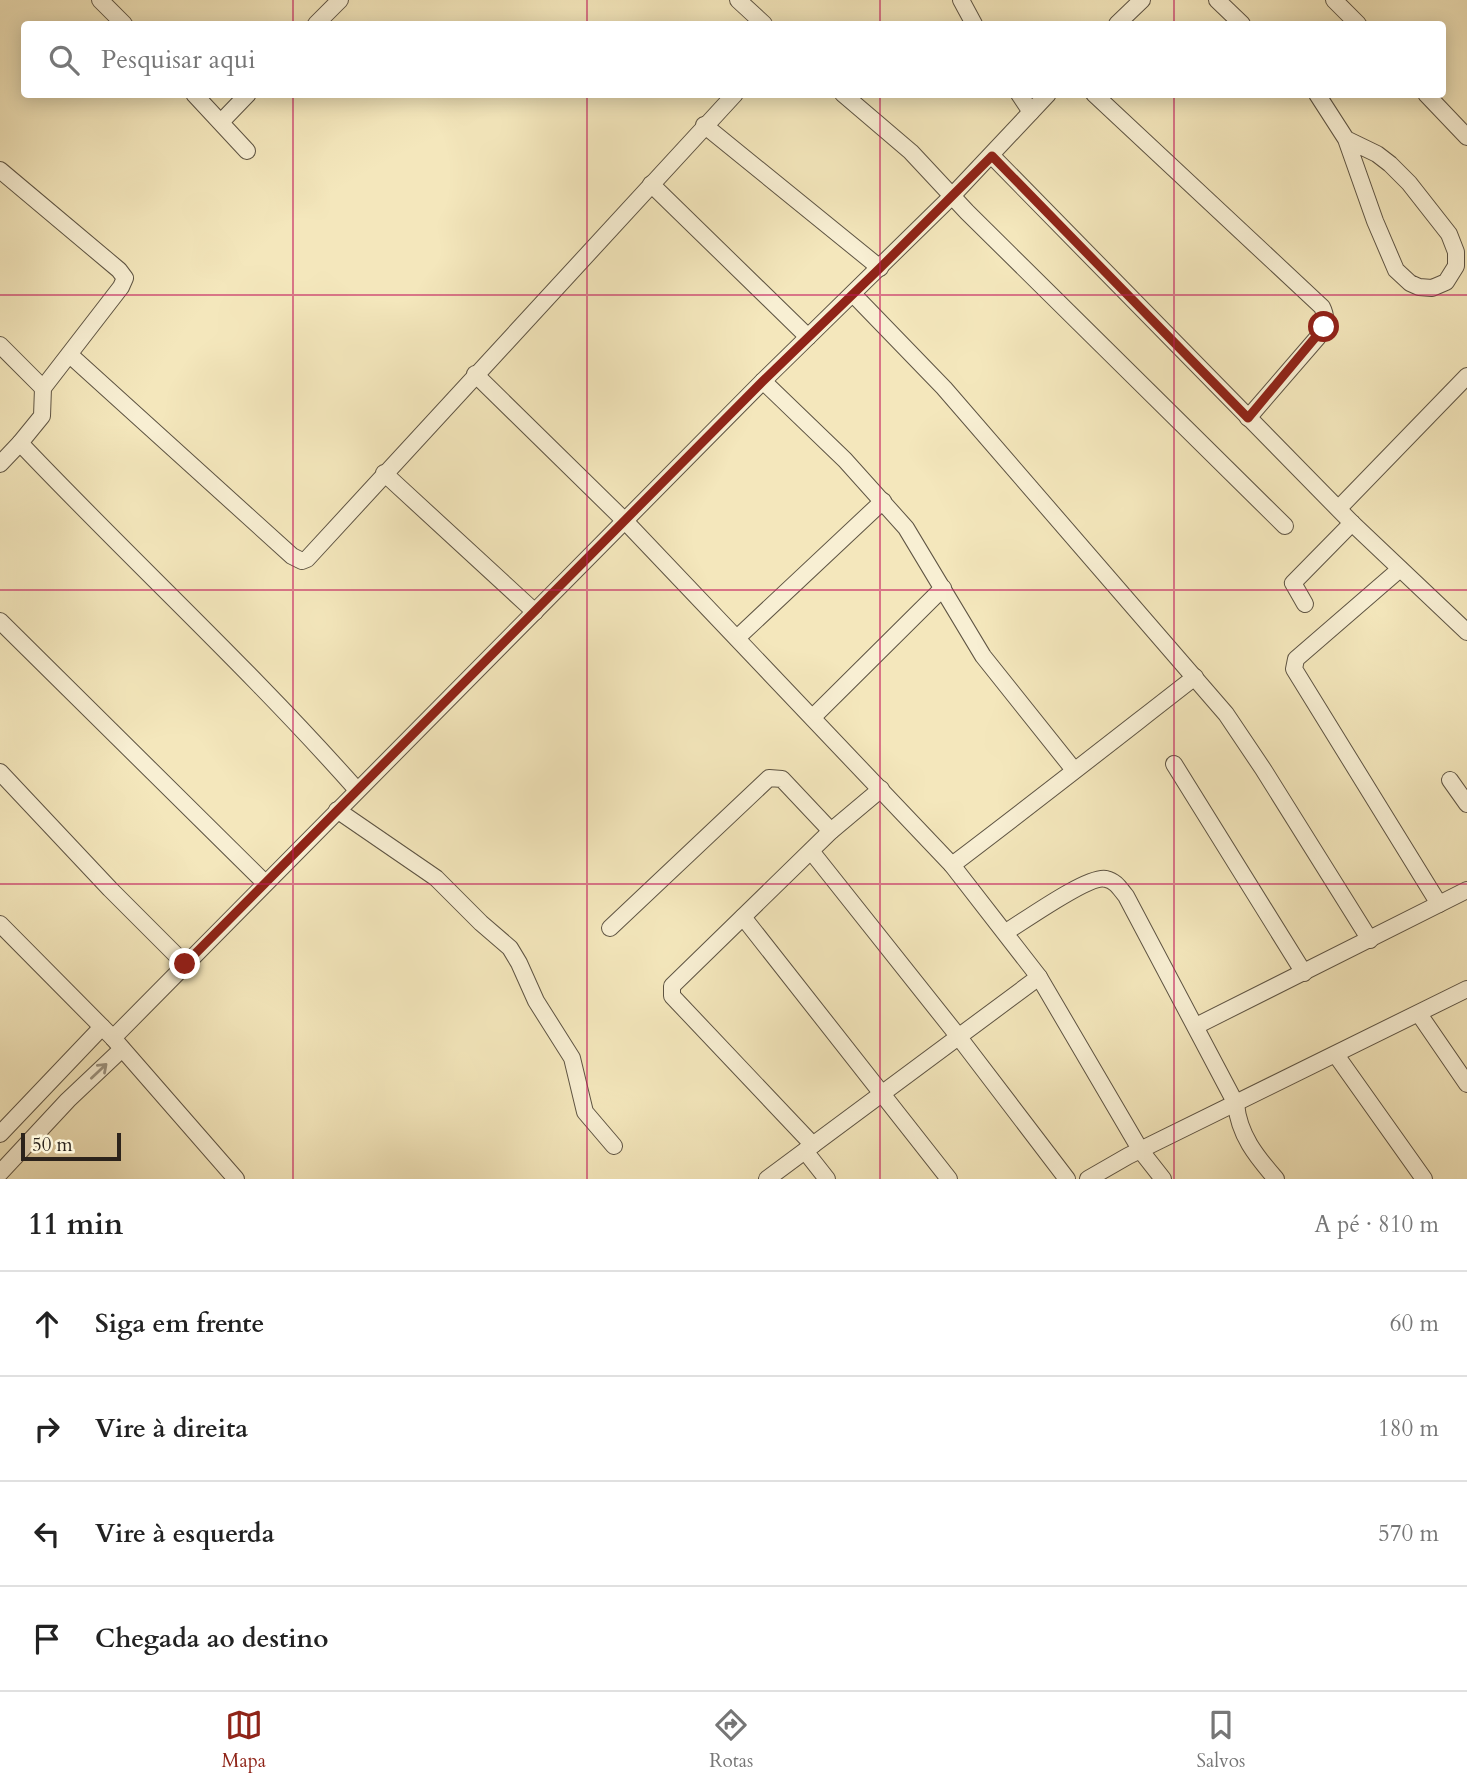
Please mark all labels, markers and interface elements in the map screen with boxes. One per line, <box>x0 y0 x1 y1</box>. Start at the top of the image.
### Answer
search box <box>21 21 1446 98</box>
icon: search <box>45 41 83 79</box>
text: Pesquisar aqui <box>101 42 256 77</box>
route start <box>1308 311 1339 342</box>
route end <box>169 948 200 979</box>
one-way arrow <box>90 1063 108 1079</box>
scale bar <box>21 1130 121 1162</box>
text: 50 m <box>32 1132 73 1158</box>
text: 11 min <box>28 1204 123 1245</box>
text: A pé · 810 m <box>1315 1209 1439 1240</box>
icon: ahead <box>28 1305 66 1343</box>
text: Siga em frente <box>95 1306 264 1341</box>
text: 60 m <box>1390 1308 1439 1339</box>
icon: right <box>28 1410 66 1448</box>
text: Vire à direita <box>95 1411 248 1446</box>
text: 180 m <box>1378 1413 1439 1444</box>
icon: left <box>28 1515 66 1553</box>
text: Vire à esquerda <box>95 1516 275 1551</box>
text: 570 m <box>1378 1518 1439 1549</box>
icon: arrive <box>28 1620 66 1658</box>
text: Chegada ao destino <box>95 1621 328 1656</box>
tab: Mapa <box>222 1706 266 1774</box>
tab: Rotas <box>709 1706 753 1774</box>
tab: Salvos <box>1197 1706 1245 1774</box>

